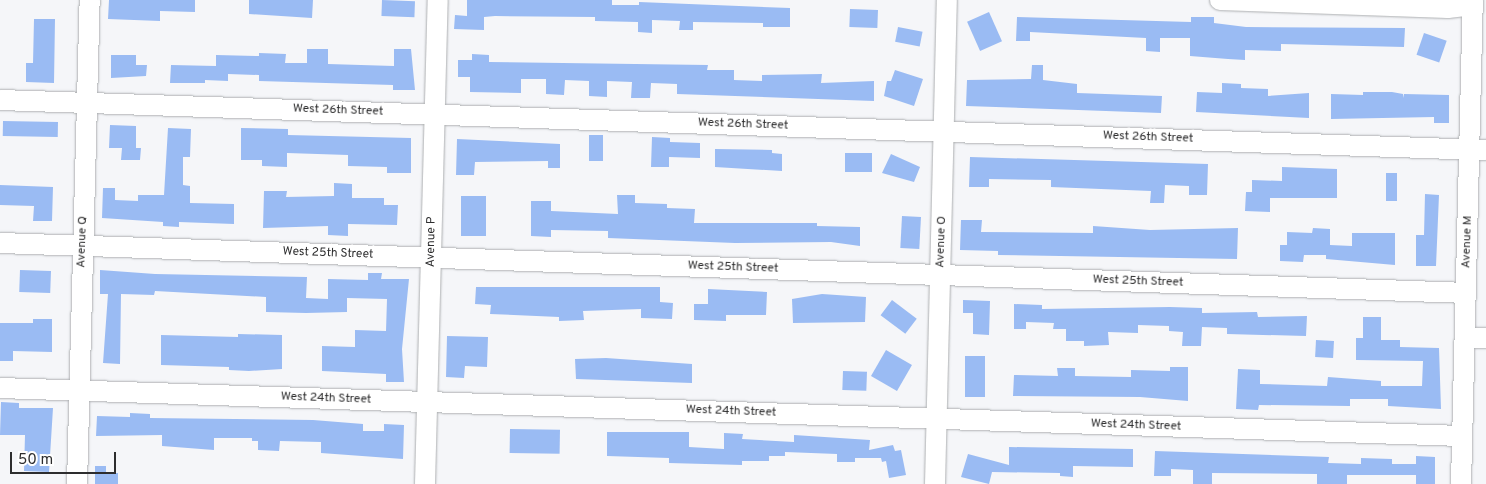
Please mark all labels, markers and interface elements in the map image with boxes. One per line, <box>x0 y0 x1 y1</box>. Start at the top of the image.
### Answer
street label: West 26th Street <box>293 102 383 120</box>
street label: West 26th Street <box>698 116 788 134</box>
street label: West 26th Street <box>1103 129 1193 147</box>
street label: Avenue M <box>1460 215 1476 269</box>
street label: Avenue Q <box>75 216 91 268</box>
street label: Avenue O <box>934 216 950 268</box>
street label: Avenue P <box>424 217 440 267</box>
street label: West 25th Street <box>282 245 374 263</box>
street label: West 25th Street <box>687 259 779 277</box>
street label: West 25th Street <box>1092 273 1184 291</box>
street label: West 24th Street <box>280 390 372 408</box>
street label: West 24th Street <box>685 403 777 421</box>
street label: West 24th Street <box>1090 417 1182 435</box>
scale bar <box>12 442 119 474</box>
text: 50 m <box>18 451 53 470</box>

